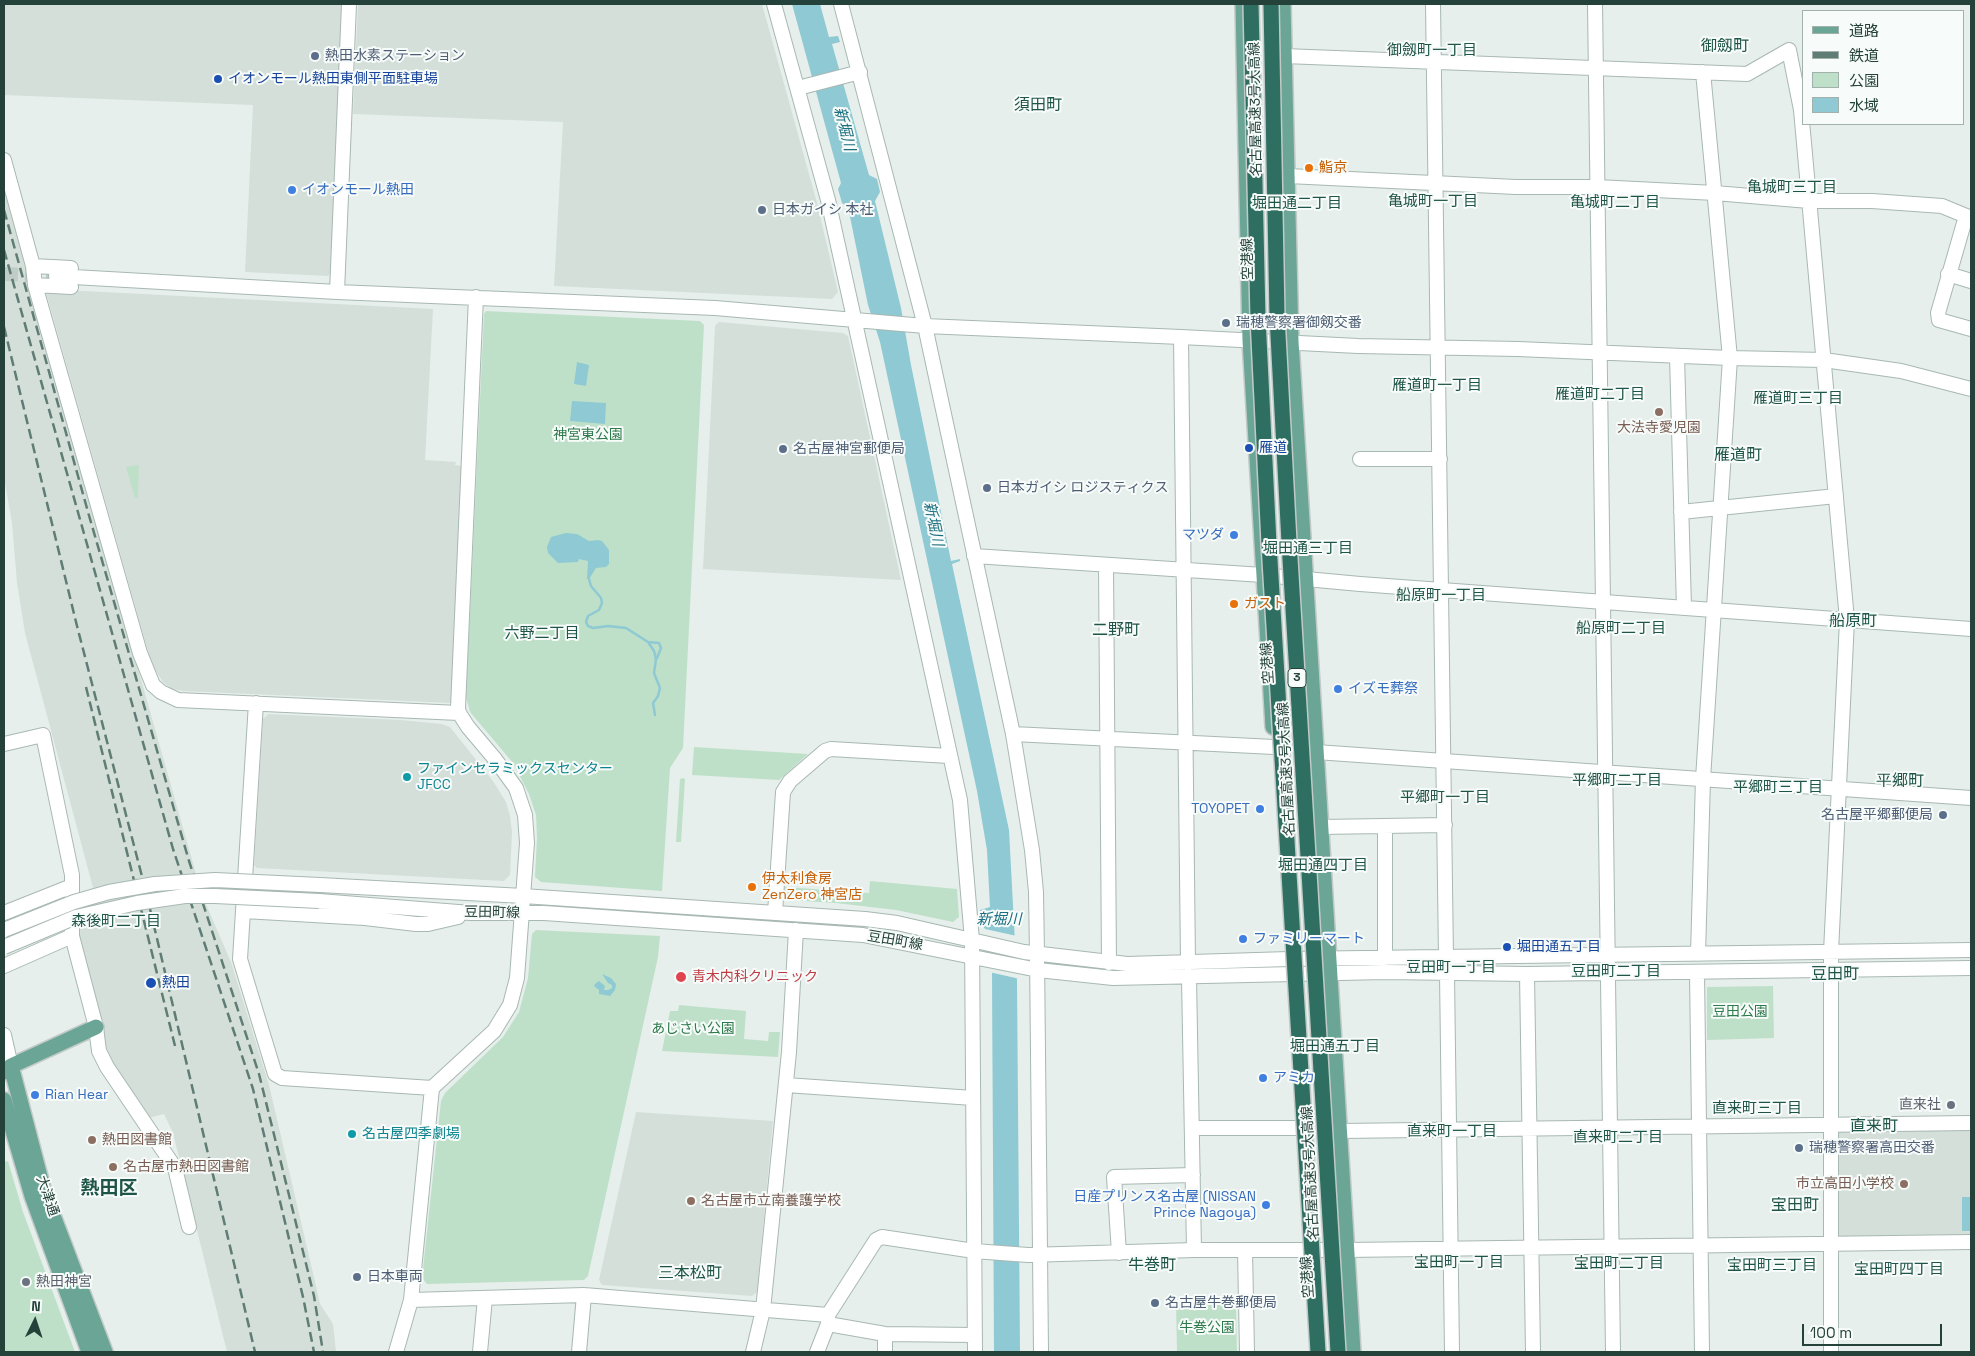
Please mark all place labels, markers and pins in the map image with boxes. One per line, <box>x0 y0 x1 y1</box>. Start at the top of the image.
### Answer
place label: 熱田水素ステーション <box>325 48 465 64</box>
marker: 熱田水素ステーション <box>309 50 321 62</box>
place label: イオンモール熱田東側平面駐車場 <box>228 71 438 87</box>
marker: イオンモール熱田東側平面駐車場 <box>212 73 224 85</box>
place label: 鮨京 <box>1319 160 1347 176</box>
marker: 鮨京 <box>1303 162 1315 174</box>
place label: イオンモール熱田 <box>302 182 414 198</box>
marker: イオンモール熱田 <box>286 184 298 196</box>
place label: 日本ガイシ 本社 <box>772 202 874 218</box>
marker: 日本ガイシ 本社 <box>756 204 768 216</box>
place label: 瑞穂警察署御剱交番 <box>1236 315 1362 331</box>
marker: 瑞穂警察署御剱交番 <box>1220 317 1232 329</box>
marker: 大法寺愛児園 <box>1653 406 1665 418</box>
place label: 大法寺愛児園 <box>1617 420 1701 436</box>
place label: 雁道 <box>1259 440 1287 456</box>
place label: 名古屋神宮郵便局 <box>793 441 905 457</box>
marker: 雁道 <box>1243 442 1255 454</box>
marker: 名古屋神宮郵便局 <box>777 443 789 455</box>
place label: 日本ガイシ ロジスティクス <box>997 480 1169 496</box>
marker: 日本ガイシ ロジスティクス <box>981 482 993 494</box>
place label: マツダ <box>1182 527 1224 543</box>
marker: マツダ <box>1228 529 1240 541</box>
place label: ガスト <box>1244 596 1286 612</box>
marker: ガスト <box>1228 598 1240 610</box>
place label: イズモ葬祭 <box>1348 681 1418 697</box>
marker: イズモ葬祭 <box>1332 683 1344 695</box>
place label: ファインセラミックスセンター JFCC <box>417 761 613 794</box>
marker: ファインセラミックスセンター JFCC <box>401 771 413 783</box>
place label: TOYOPET <box>1191 801 1250 817</box>
marker: TOYOPET <box>1254 803 1266 815</box>
place label: 名古屋平郷郵便局 <box>1821 807 1933 823</box>
marker: 名古屋平郷郵便局 <box>1937 809 1949 821</box>
place label: 伊太利食房 ZenZero 神宮店 <box>762 871 862 904</box>
marker: 伊太利食房 ZenZero 神宮店 <box>746 881 758 893</box>
place label: ファミリーマート <box>1253 931 1365 947</box>
marker: ファミリーマート <box>1237 933 1249 945</box>
place label: 堀田通五丁目 <box>1517 939 1601 955</box>
marker: 堀田通五丁目 <box>1501 941 1513 953</box>
place label: 青木内科クリニック <box>692 969 818 985</box>
marker: 青木内科クリニック <box>674 970 688 984</box>
place label: 熱田 <box>162 975 190 991</box>
marker: 熱田 <box>144 976 158 990</box>
place label: アミカ <box>1273 1070 1315 1086</box>
marker: アミカ <box>1257 1072 1269 1084</box>
place label: Rian Hear <box>45 1087 108 1103</box>
marker: Rian Hear <box>29 1089 41 1101</box>
place label: 直来社 <box>1899 1097 1941 1113</box>
marker: 直来社 <box>1945 1099 1957 1111</box>
place label: 名古屋四季劇場 <box>362 1126 460 1142</box>
marker: 名古屋四季劇場 <box>346 1128 358 1140</box>
place label: 熱田図書館 <box>102 1132 172 1148</box>
marker: 熱田図書館 <box>86 1134 98 1146</box>
place label: 瑞穂警察署高田交番 <box>1809 1140 1935 1156</box>
marker: 瑞穂警察署高田交番 <box>1793 1142 1805 1154</box>
place label: 名古屋市熱田図書館 <box>123 1159 249 1175</box>
marker: 名古屋市熱田図書館 <box>107 1161 119 1173</box>
place label: 市立高田小学校 <box>1796 1176 1894 1192</box>
marker: 市立高田小学校 <box>1898 1178 1910 1190</box>
place label: 日産プリンス名古屋 (NISSAN Prince Nagoya) <box>1073 1189 1256 1222</box>
place label: 名古屋市立南養護学校 <box>701 1193 841 1209</box>
marker: 名古屋市立南養護学校 <box>685 1195 697 1207</box>
marker: 日産プリンス名古屋 (NISSAN Prince Nagoya) <box>1260 1199 1272 1211</box>
place label: 日本車両 <box>367 1269 423 1285</box>
marker: 日本車両 <box>351 1271 363 1283</box>
place label: 熱田神宮 <box>36 1274 92 1290</box>
marker: 熱田神宮 <box>20 1276 32 1288</box>
place label: 名古屋牛巻郵便局 <box>1165 1295 1277 1311</box>
marker: 名古屋牛巻郵便局 <box>1149 1297 1161 1309</box>

